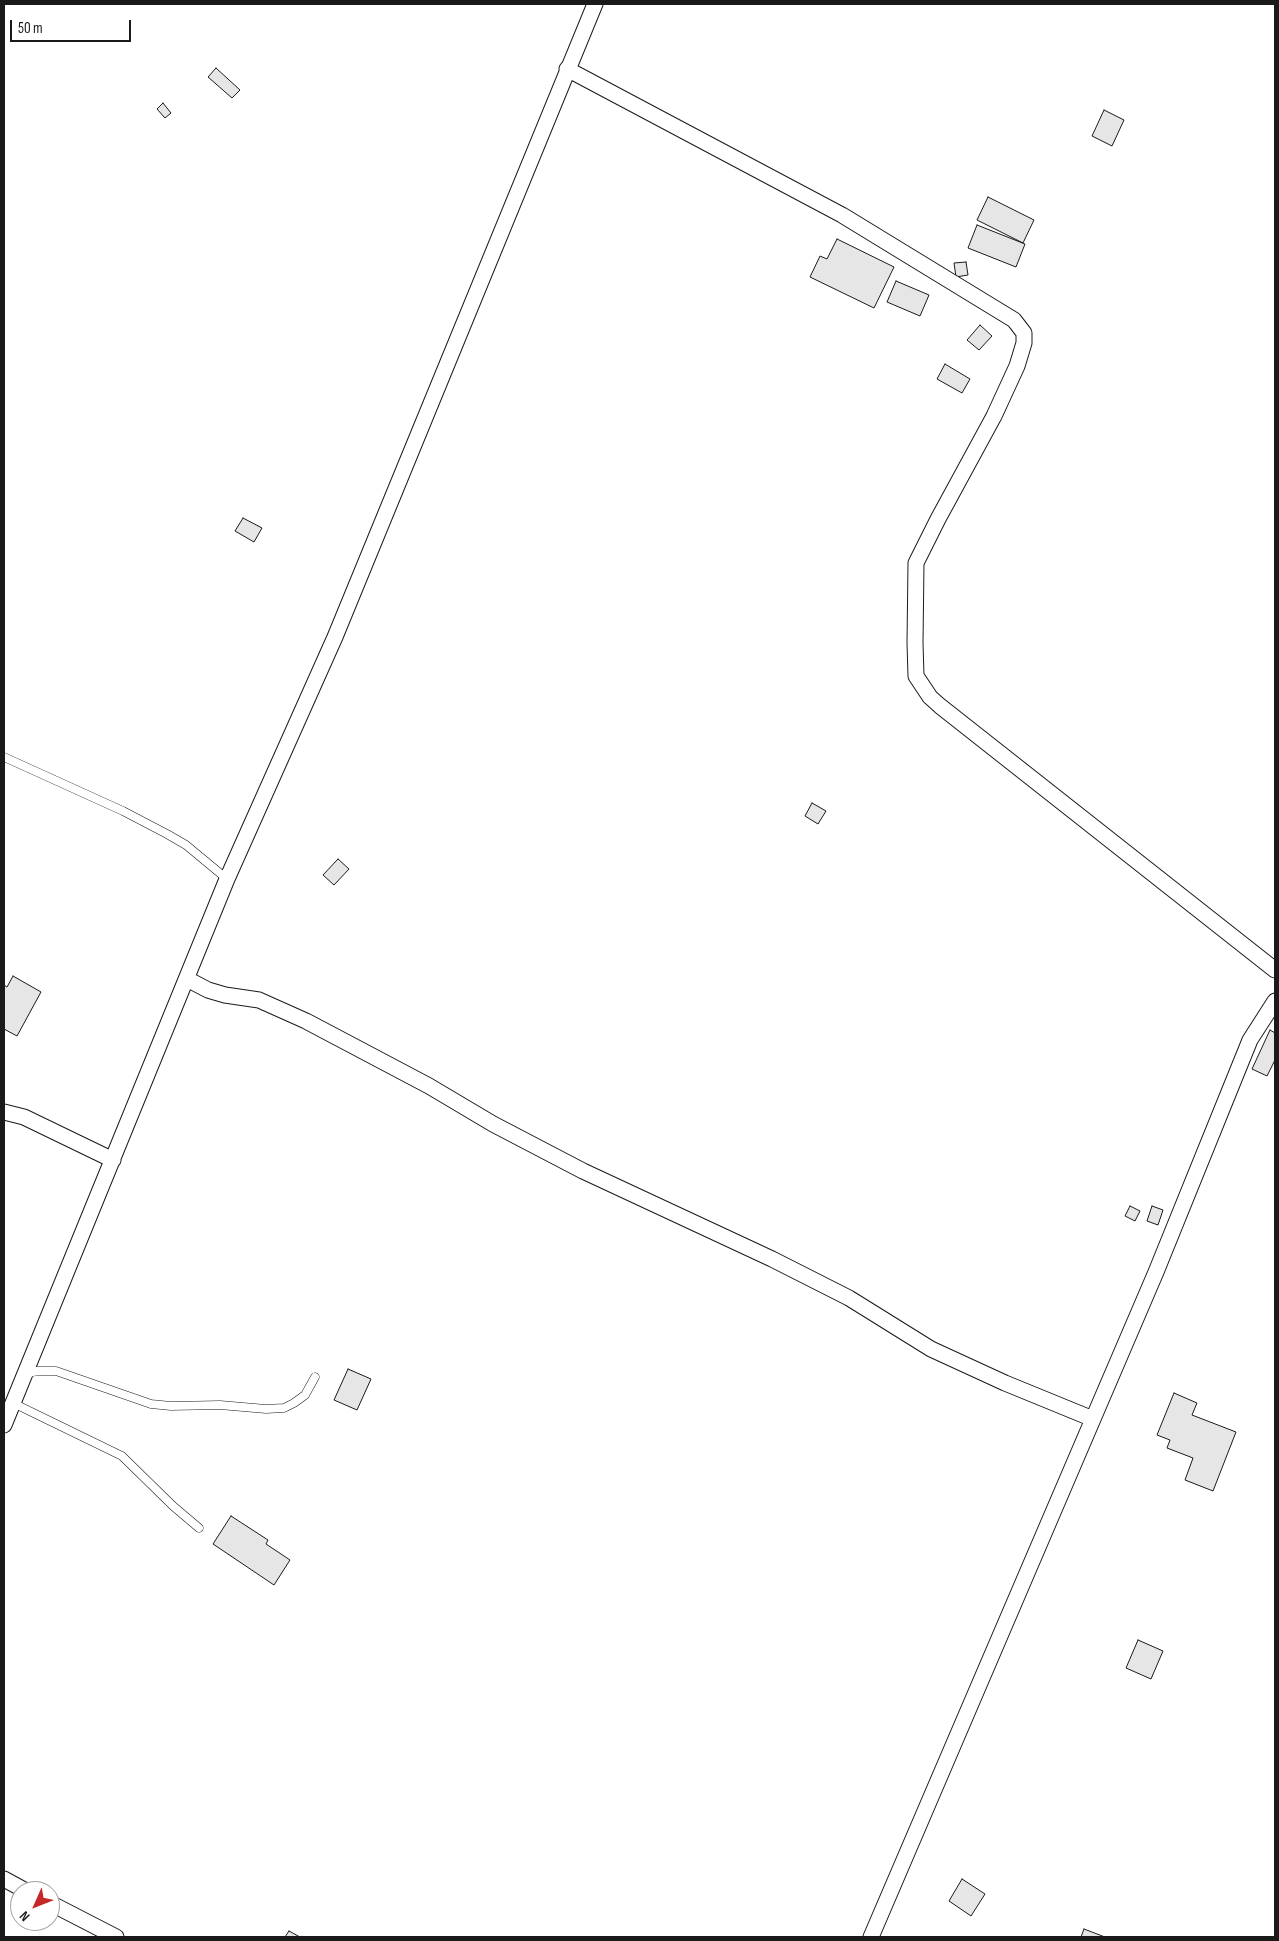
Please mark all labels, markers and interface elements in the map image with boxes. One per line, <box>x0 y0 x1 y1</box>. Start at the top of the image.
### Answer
scale bar <box>12 10 134 42</box>
text: 50 m <box>18 19 43 38</box>
north arrow <box>10 1881 60 1931</box>
text: N <box>16 1907 33 1925</box>

